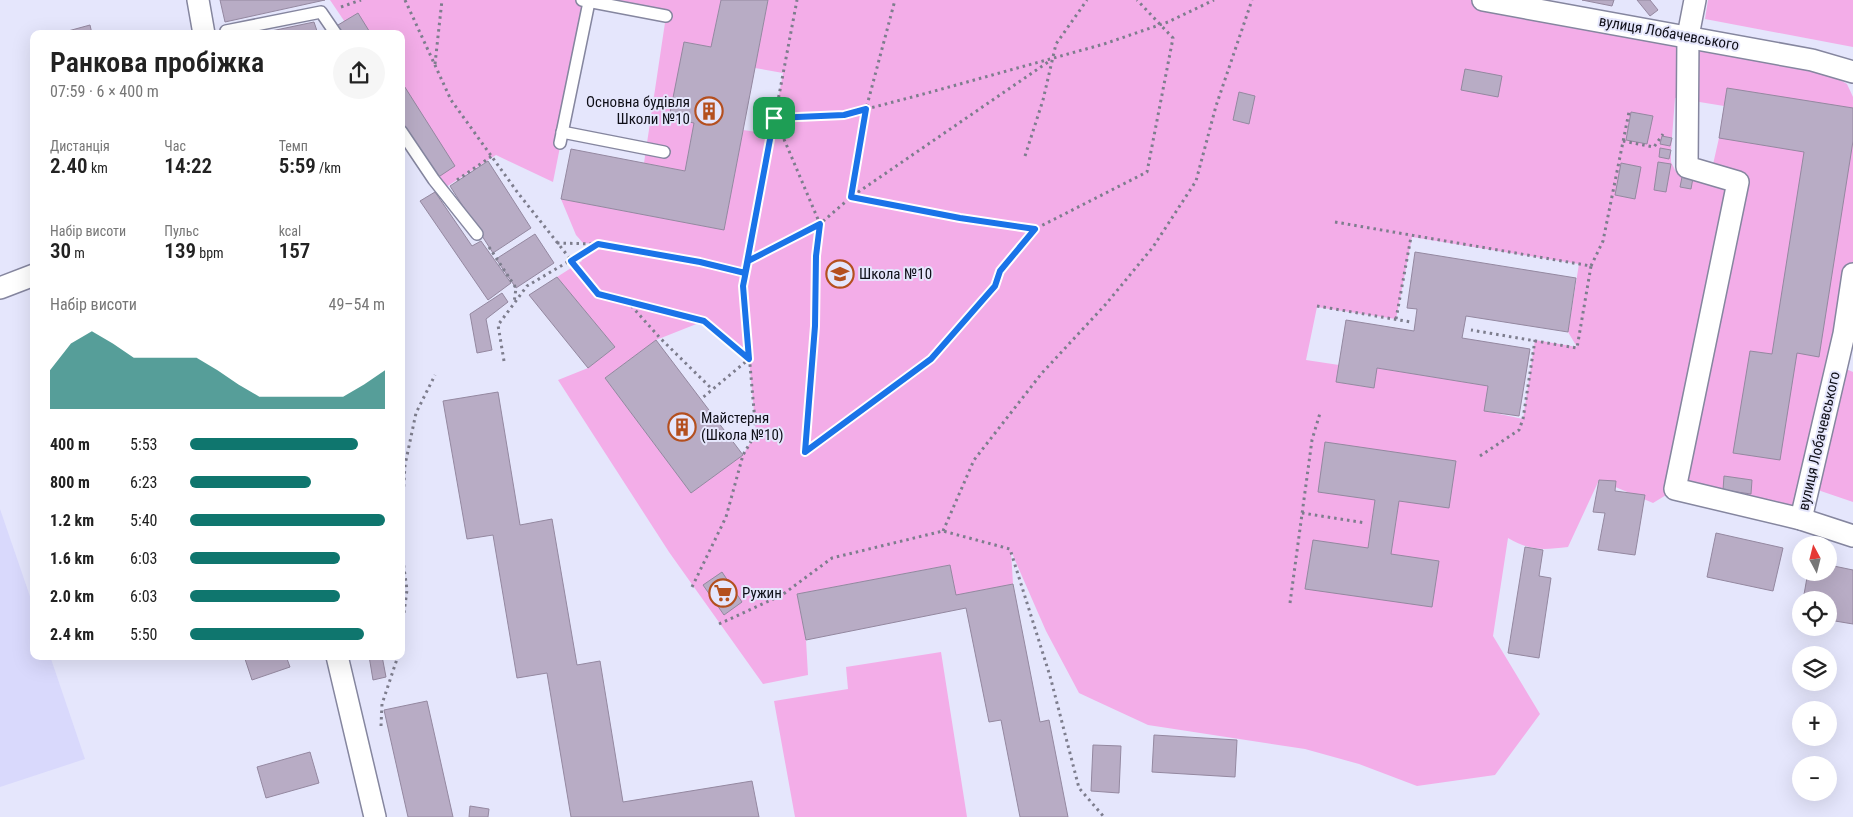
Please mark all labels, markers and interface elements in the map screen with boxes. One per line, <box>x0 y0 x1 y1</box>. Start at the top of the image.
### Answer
street label: вулиця Лобачевського <box>1598 12 1740 54</box>
text: Ранкова пробіжка <box>50 46 264 79</box>
button: share <box>333 47 385 99</box>
text: 07:59 · 6 × 400 m <box>50 82 159 101</box>
place label: Основна будівля Школи №10 <box>586 93 690 128</box>
building icon: Основна будівля Школи №10 <box>694 96 724 126</box>
pin <box>753 97 795 139</box>
icon: arrive <box>760 104 788 132</box>
text: Дистанція <box>50 138 110 154</box>
text: Час <box>164 138 186 154</box>
text: Темп <box>279 138 308 154</box>
text: 2.40 <box>50 154 88 178</box>
text: 14:22 <box>164 154 212 178</box>
text: 5:59 <box>279 154 316 178</box>
text: km <box>88 160 108 176</box>
text: /km <box>316 160 341 176</box>
text: Набір висоти <box>50 223 126 239</box>
text: Пульс <box>164 223 199 239</box>
text: kcal <box>279 223 301 239</box>
text: 30 <box>50 239 71 263</box>
text: 139 <box>164 239 196 263</box>
text: 157 <box>279 239 310 263</box>
text: m <box>71 245 85 261</box>
text: bpm <box>196 245 224 261</box>
school or university icon: Школа №10 <box>825 259 855 289</box>
place label: Школа №10 <box>859 265 932 283</box>
text: Набір висоти <box>50 295 137 314</box>
text: 49–54 m <box>329 295 385 314</box>
street label: вулиця Лобачевського <box>1794 370 1844 512</box>
place label: Майстерня (Школа №10) <box>701 409 784 444</box>
building icon: Майстерня (Школа №10) <box>667 412 697 442</box>
text: 400 m <box>50 435 90 454</box>
text: 5:53 <box>130 435 157 454</box>
text: 800 m <box>50 473 90 492</box>
text: 6:23 <box>130 473 157 492</box>
text: 1.2 km <box>50 511 94 530</box>
text: 5:40 <box>130 511 157 530</box>
north arrow <box>1792 536 1838 581</box>
map controls <box>1792 536 1837 801</box>
text: 1.6 km <box>50 549 94 568</box>
text: 6:03 <box>130 549 157 568</box>
supermarket icon: Ружин <box>708 578 738 608</box>
place label: Ружин <box>742 584 782 602</box>
text: 2.0 km <box>50 587 94 606</box>
text: 6:03 <box>130 587 157 606</box>
button: locate <box>1792 591 1837 636</box>
text: 2.4 km <box>50 625 94 644</box>
text: 5:50 <box>130 625 157 644</box>
button: layers <box>1792 646 1837 691</box>
button: + <box>1792 701 1837 746</box>
button: − <box>1792 756 1837 801</box>

